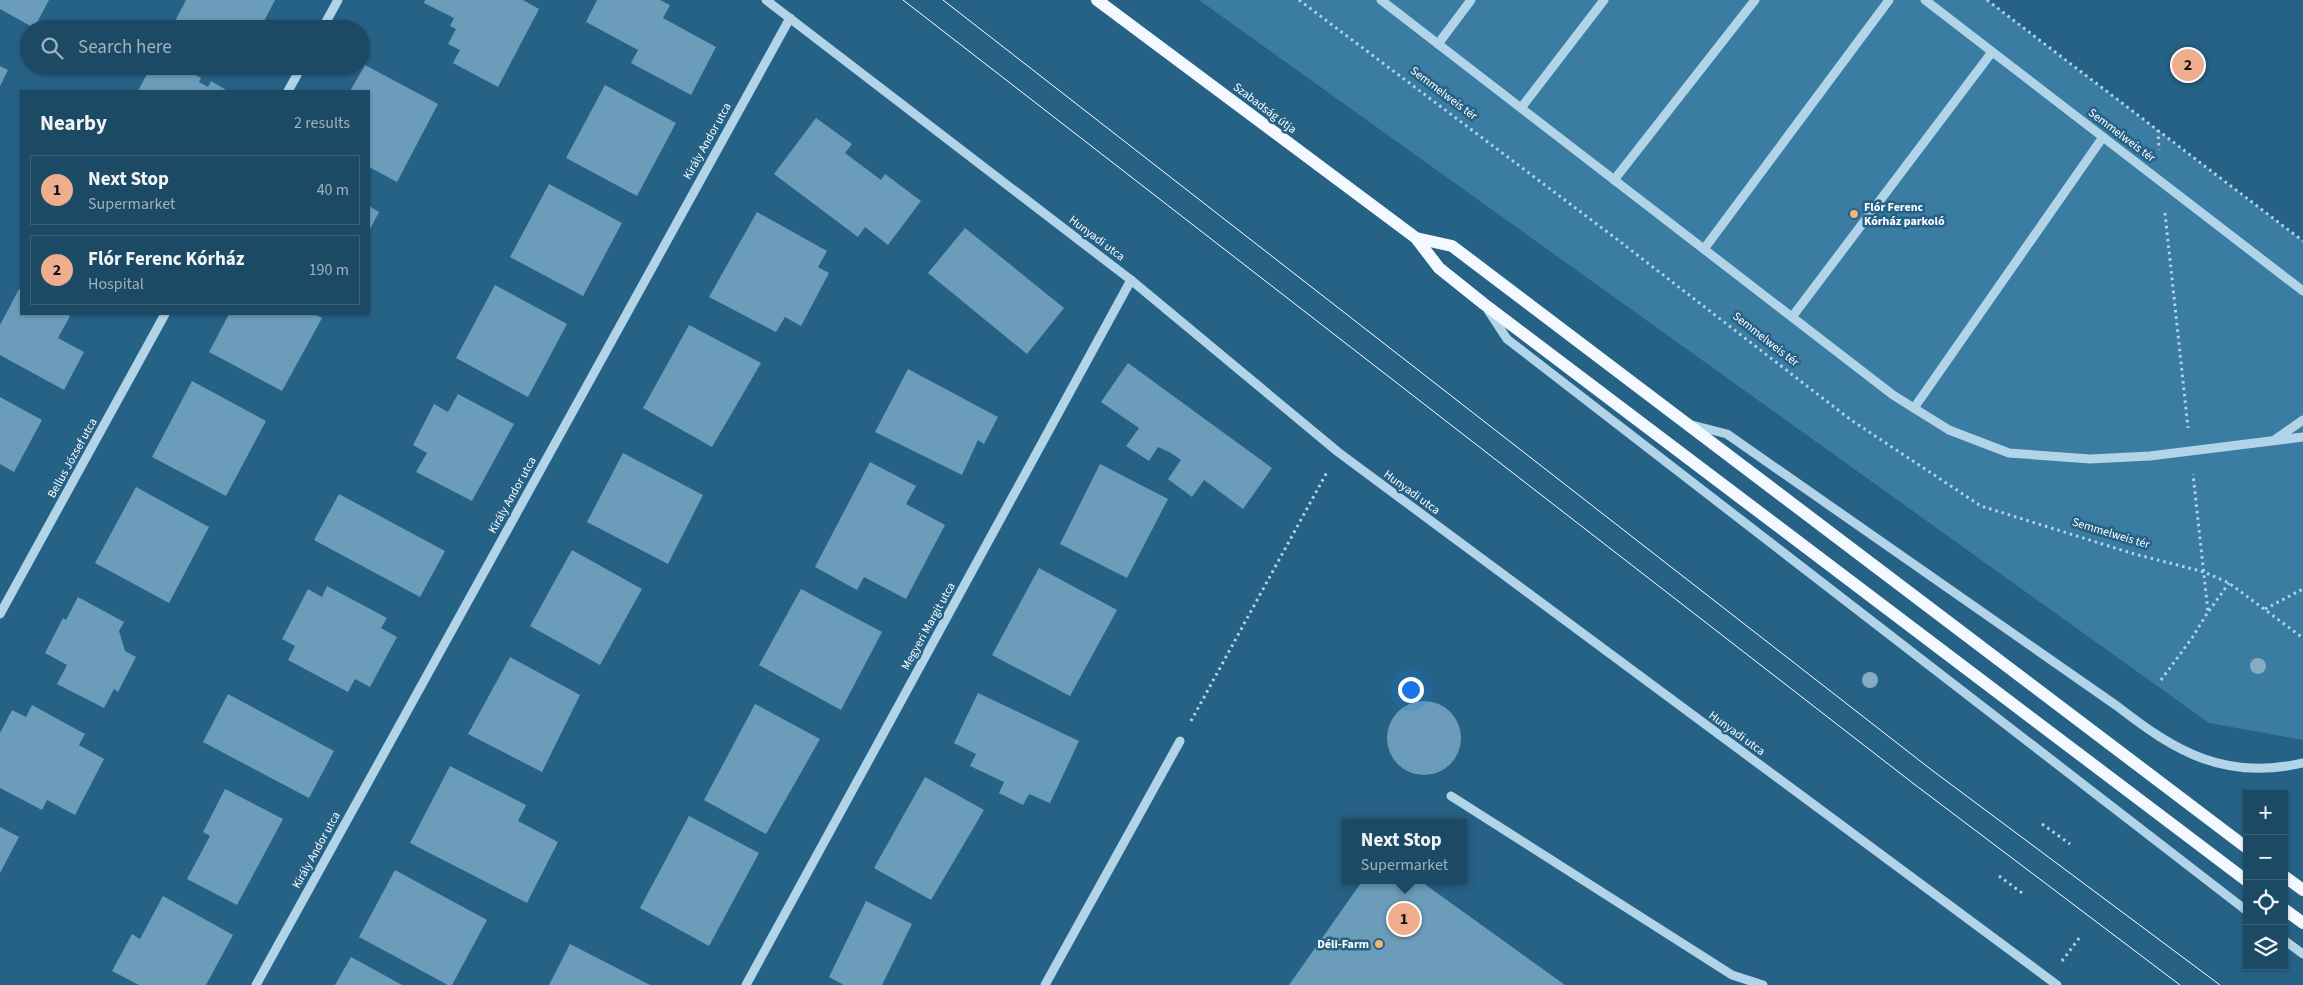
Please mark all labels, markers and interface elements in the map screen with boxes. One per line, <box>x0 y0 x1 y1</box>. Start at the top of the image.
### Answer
search box <box>20 20 370 75</box>
icon: search <box>38 34 66 62</box>
text: Search here <box>78 34 172 61</box>
pin: 2 <box>2172 46 2204 84</box>
street label: Semmelweis tér <box>1407 62 1482 125</box>
street label: Szabadság útja <box>1229 79 1300 138</box>
street label: Király Andor utca <box>679 100 736 183</box>
street label: Semmelweis tér <box>2085 104 2160 167</box>
text: Nearby <box>40 108 107 138</box>
text: 2 results <box>294 112 350 134</box>
text: Next Stop <box>88 166 169 193</box>
text: 1 <box>53 179 61 201</box>
text: 40 m <box>317 179 349 201</box>
text: Supermarket <box>88 193 175 215</box>
place label: Flór Ferenc Kórház parkoló <box>1864 199 1945 230</box>
marker: Flór Ferenc Kórház parkoló <box>1848 208 1860 220</box>
street label: Hunyadi utca <box>1065 212 1128 265</box>
text: Flór Ferenc Kórház <box>88 246 245 273</box>
text: 2 <box>53 259 61 281</box>
text: 190 m <box>309 259 349 281</box>
text: Hospital <box>88 273 144 295</box>
street label: Semmelweis tér <box>1729 308 1803 371</box>
street label: Bellus József utca <box>43 415 101 501</box>
street label: Király Andor utca <box>484 454 541 537</box>
street label: Hunyadi utca <box>1380 466 1443 519</box>
street label: Semmelweis tér <box>2070 514 2152 554</box>
street label: Megyeri Margit utca <box>897 579 960 673</box>
your location <box>1398 677 1424 703</box>
street label: Hunyadi utca <box>1705 707 1768 760</box>
map controls <box>2243 790 2288 970</box>
button: + <box>2243 790 2288 835</box>
street label: Király Andor utca <box>288 809 345 892</box>
popup <box>1342 819 1467 884</box>
text: Next Stop <box>1361 827 1442 854</box>
button: − <box>2243 835 2288 880</box>
text: Supermarket <box>1361 854 1448 876</box>
button: locate <box>2243 880 2288 925</box>
pin: 1 <box>1388 900 1420 938</box>
button: layers <box>2243 925 2288 970</box>
place label: Déli-Farm <box>1317 936 1369 953</box>
marker: Déli-Farm <box>1373 938 1385 950</box>

